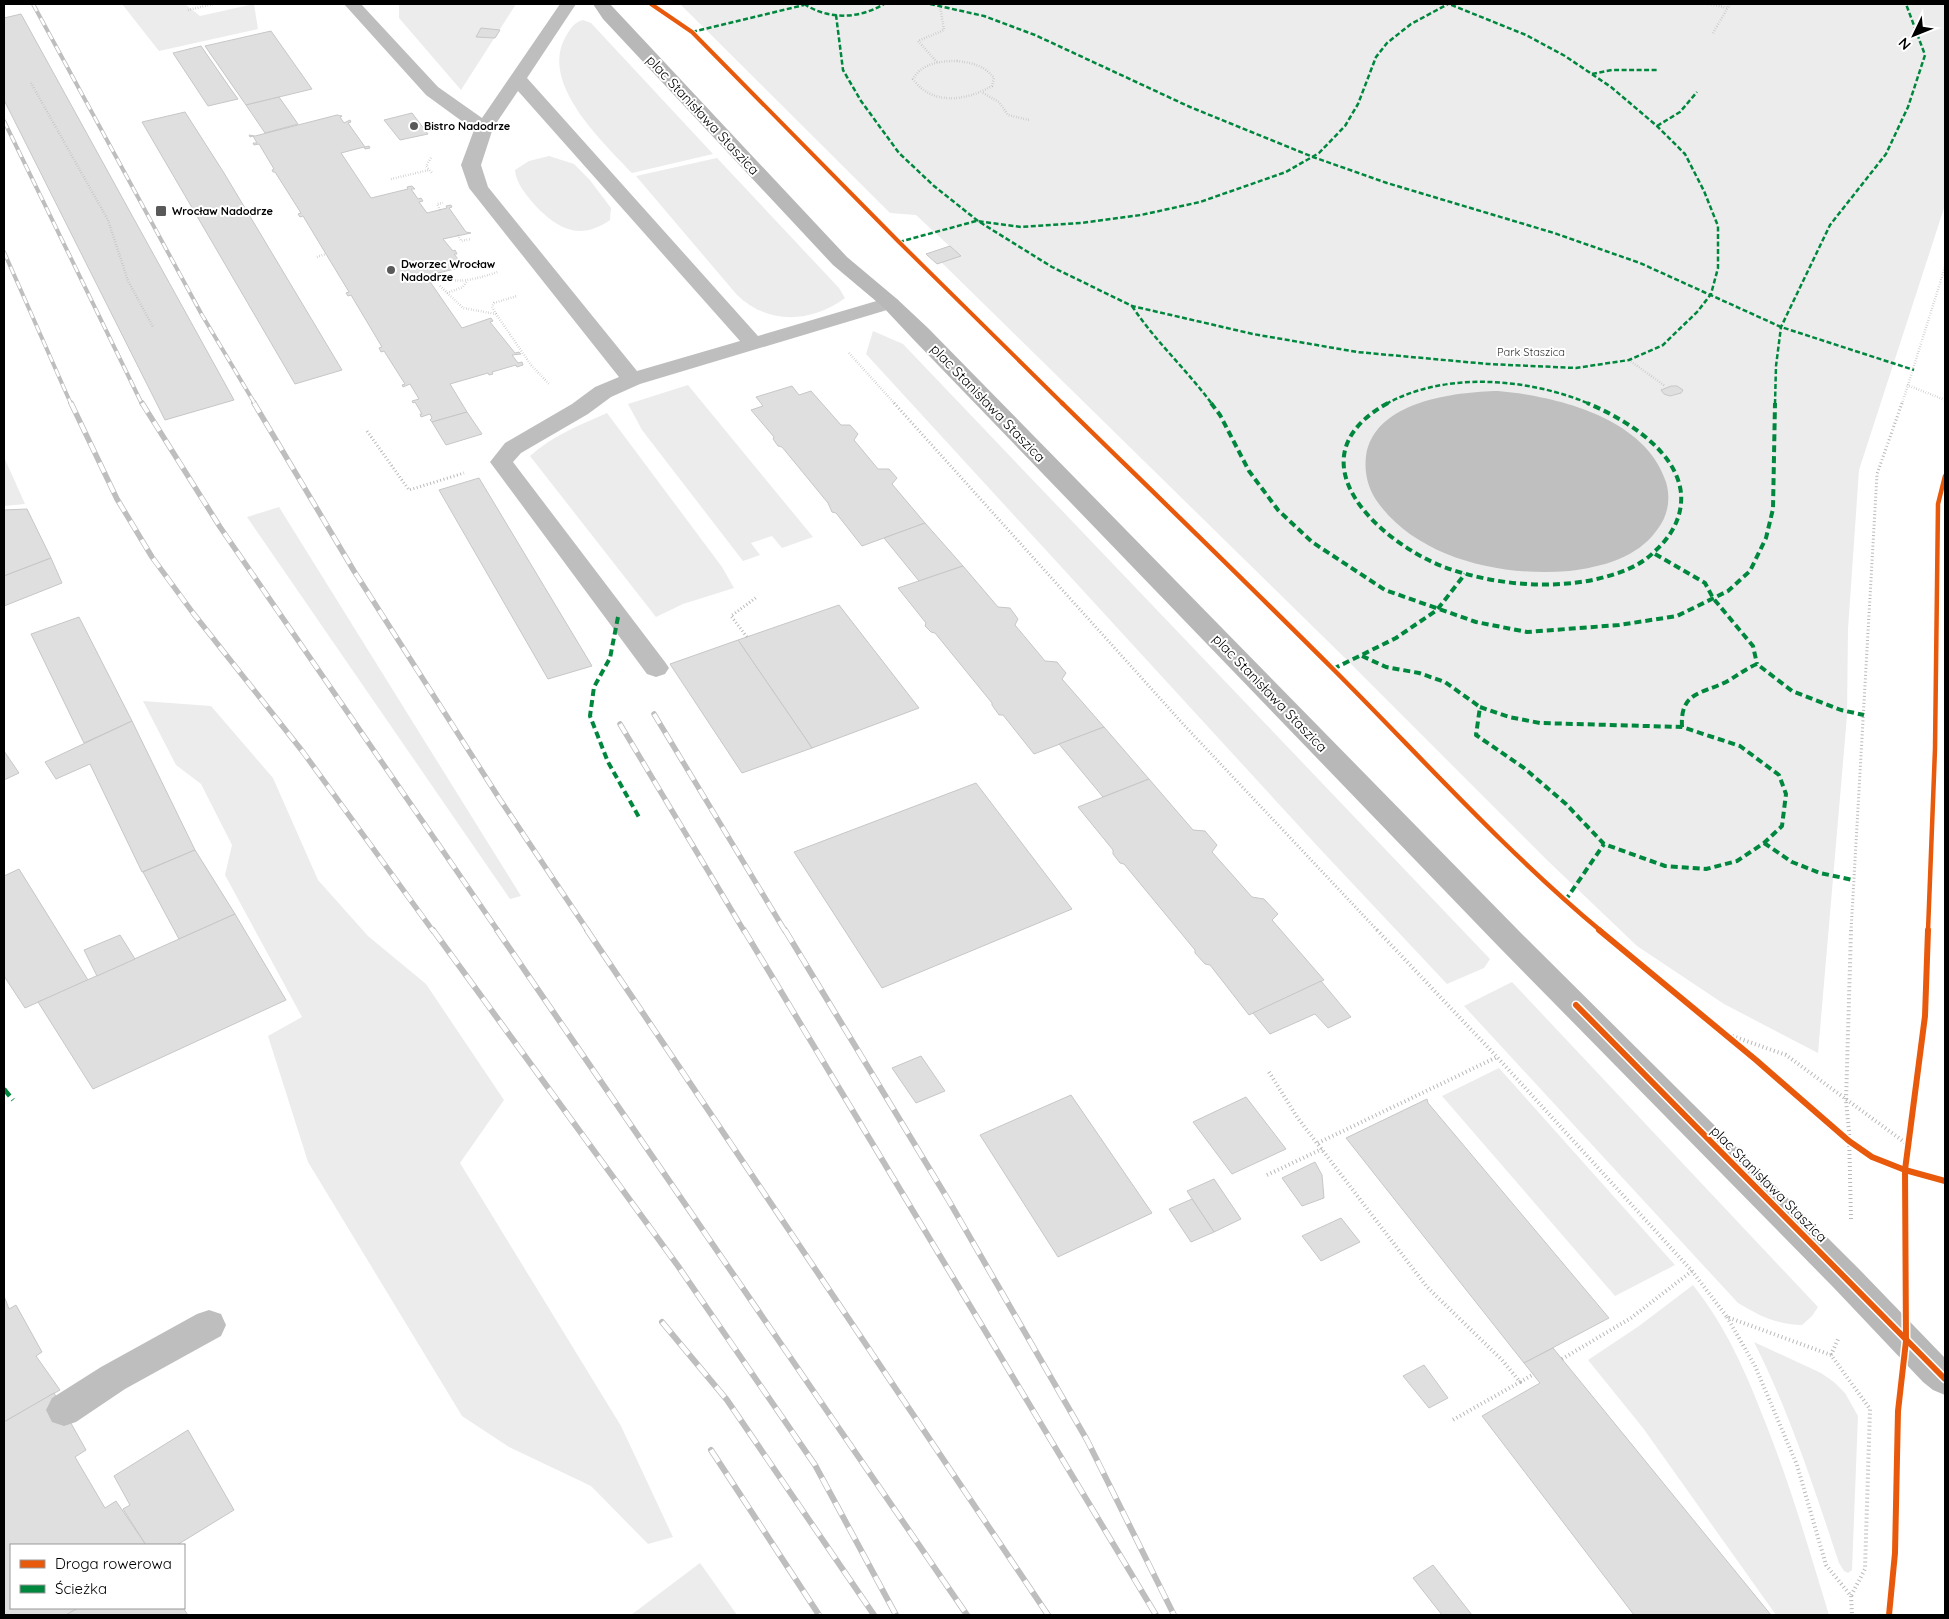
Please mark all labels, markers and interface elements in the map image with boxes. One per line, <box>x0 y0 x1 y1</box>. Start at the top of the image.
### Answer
north arrow <box>1889 10 1939 60</box>
text: N <box>1894 34 1915 54</box>
street label: plac Stanisława Staszica <box>643 51 763 179</box>
place label: Bistro Nadodrze <box>424 119 511 133</box>
marker: Bistro Nadodrze <box>408 120 420 132</box>
marker: Wrocław Nadodrze <box>154 204 168 218</box>
place label: Wrocław Nadodrze <box>172 204 273 218</box>
place label: Dworzec Wrocław Nadodrze <box>401 257 496 284</box>
marker: Dworzec Wrocław Nadodrze <box>385 264 397 276</box>
street label: plac Stanisława Staszica <box>927 340 1049 466</box>
park label: Park Staszica <box>1497 345 1565 359</box>
street label: plac Stanisława Staszica <box>1209 630 1331 756</box>
street label: plac Stanisława Staszica <box>1707 1122 1831 1246</box>
legend <box>10 1544 185 1609</box>
text: Droga rowerowa <box>55 1554 172 1573</box>
text: Ścieżka <box>55 1579 107 1598</box>

